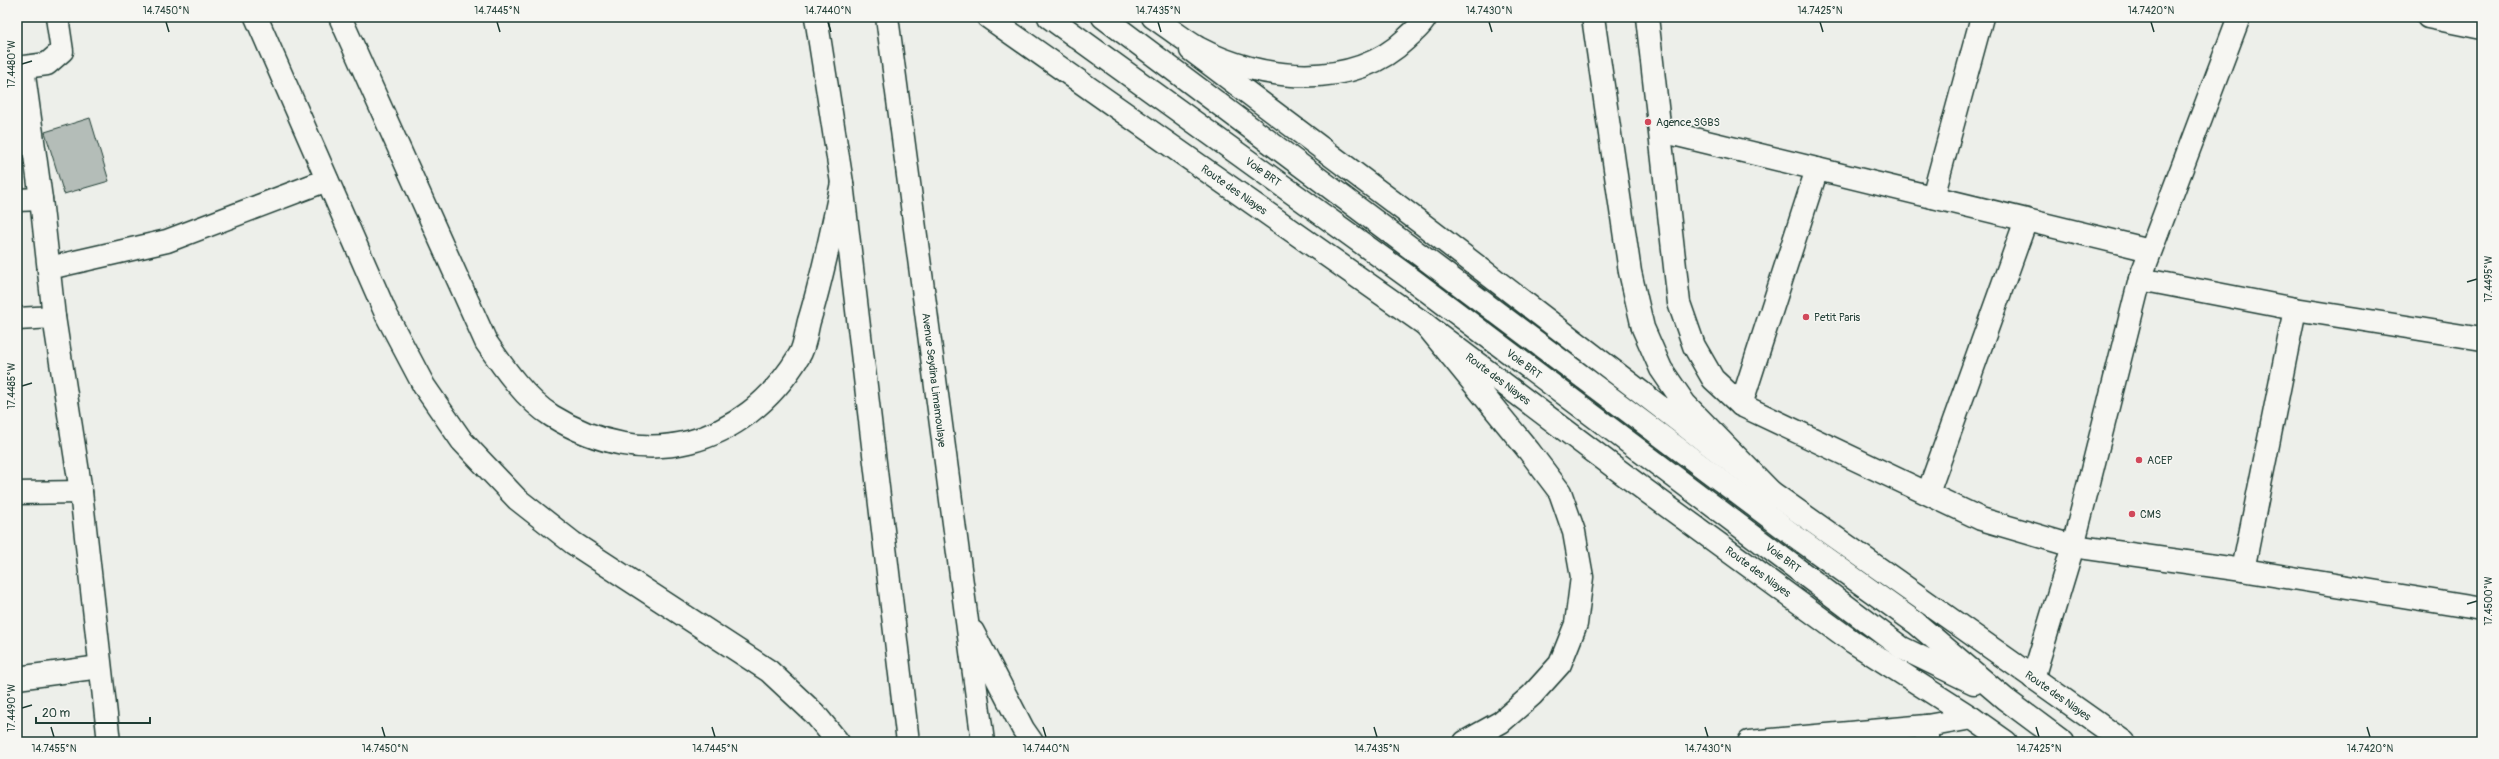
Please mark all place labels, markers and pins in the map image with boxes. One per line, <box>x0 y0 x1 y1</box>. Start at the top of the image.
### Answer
place label: Agence SGBS <box>1656 116 1720 129</box>
marker: Agence SGBS <box>1643 117 1653 127</box>
place label: Petit Paris <box>1814 311 1860 324</box>
marker: Petit Paris <box>1801 312 1811 322</box>
place label: ACEP <box>2147 454 2173 467</box>
marker: ACEP <box>2134 455 2144 465</box>
place label: CMS <box>2140 508 2161 521</box>
marker: CMS <box>2127 509 2137 519</box>

